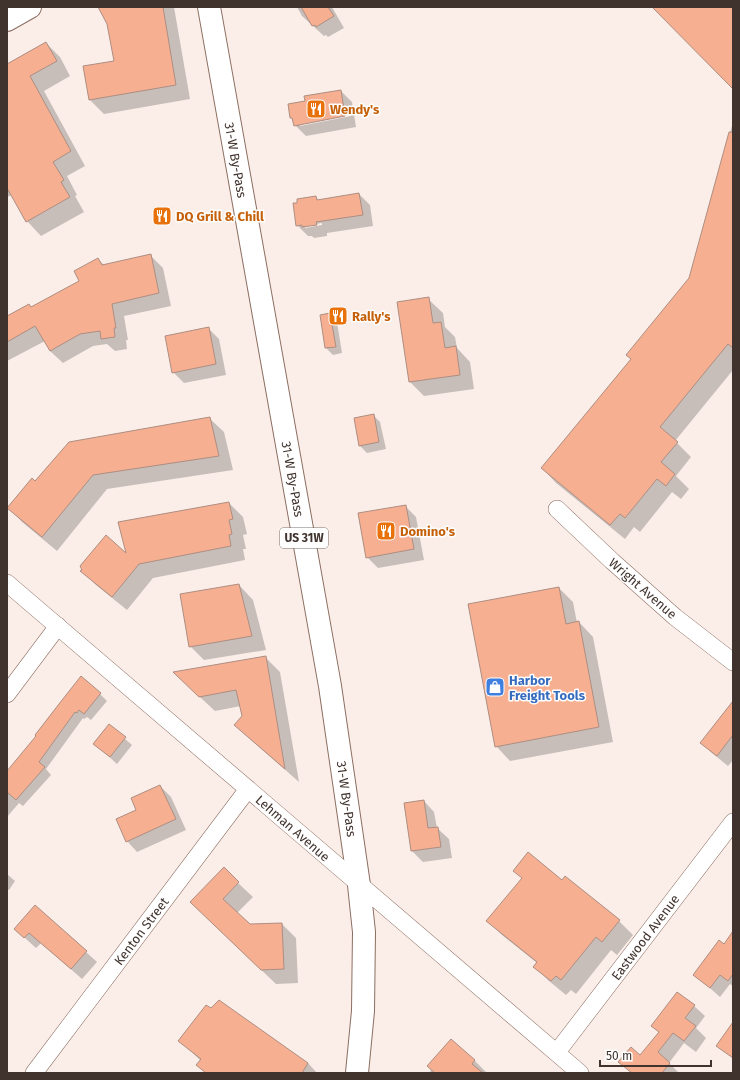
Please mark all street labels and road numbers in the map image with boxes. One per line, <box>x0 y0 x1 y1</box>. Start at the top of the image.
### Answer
street label: 31-W By-Pass <box>221 121 250 199</box>
street label: 31-W By-Pass <box>278 440 307 518</box>
road number: US 31W <box>280 528 328 548</box>
street label: Wright Avenue <box>606 555 680 622</box>
street label: 31-W By-Pass <box>334 760 359 838</box>
street label: Lehman Avenue <box>253 792 333 865</box>
street label: Eastwood Avenue <box>608 892 683 983</box>
street label: Kenton Street <box>111 894 172 968</box>

